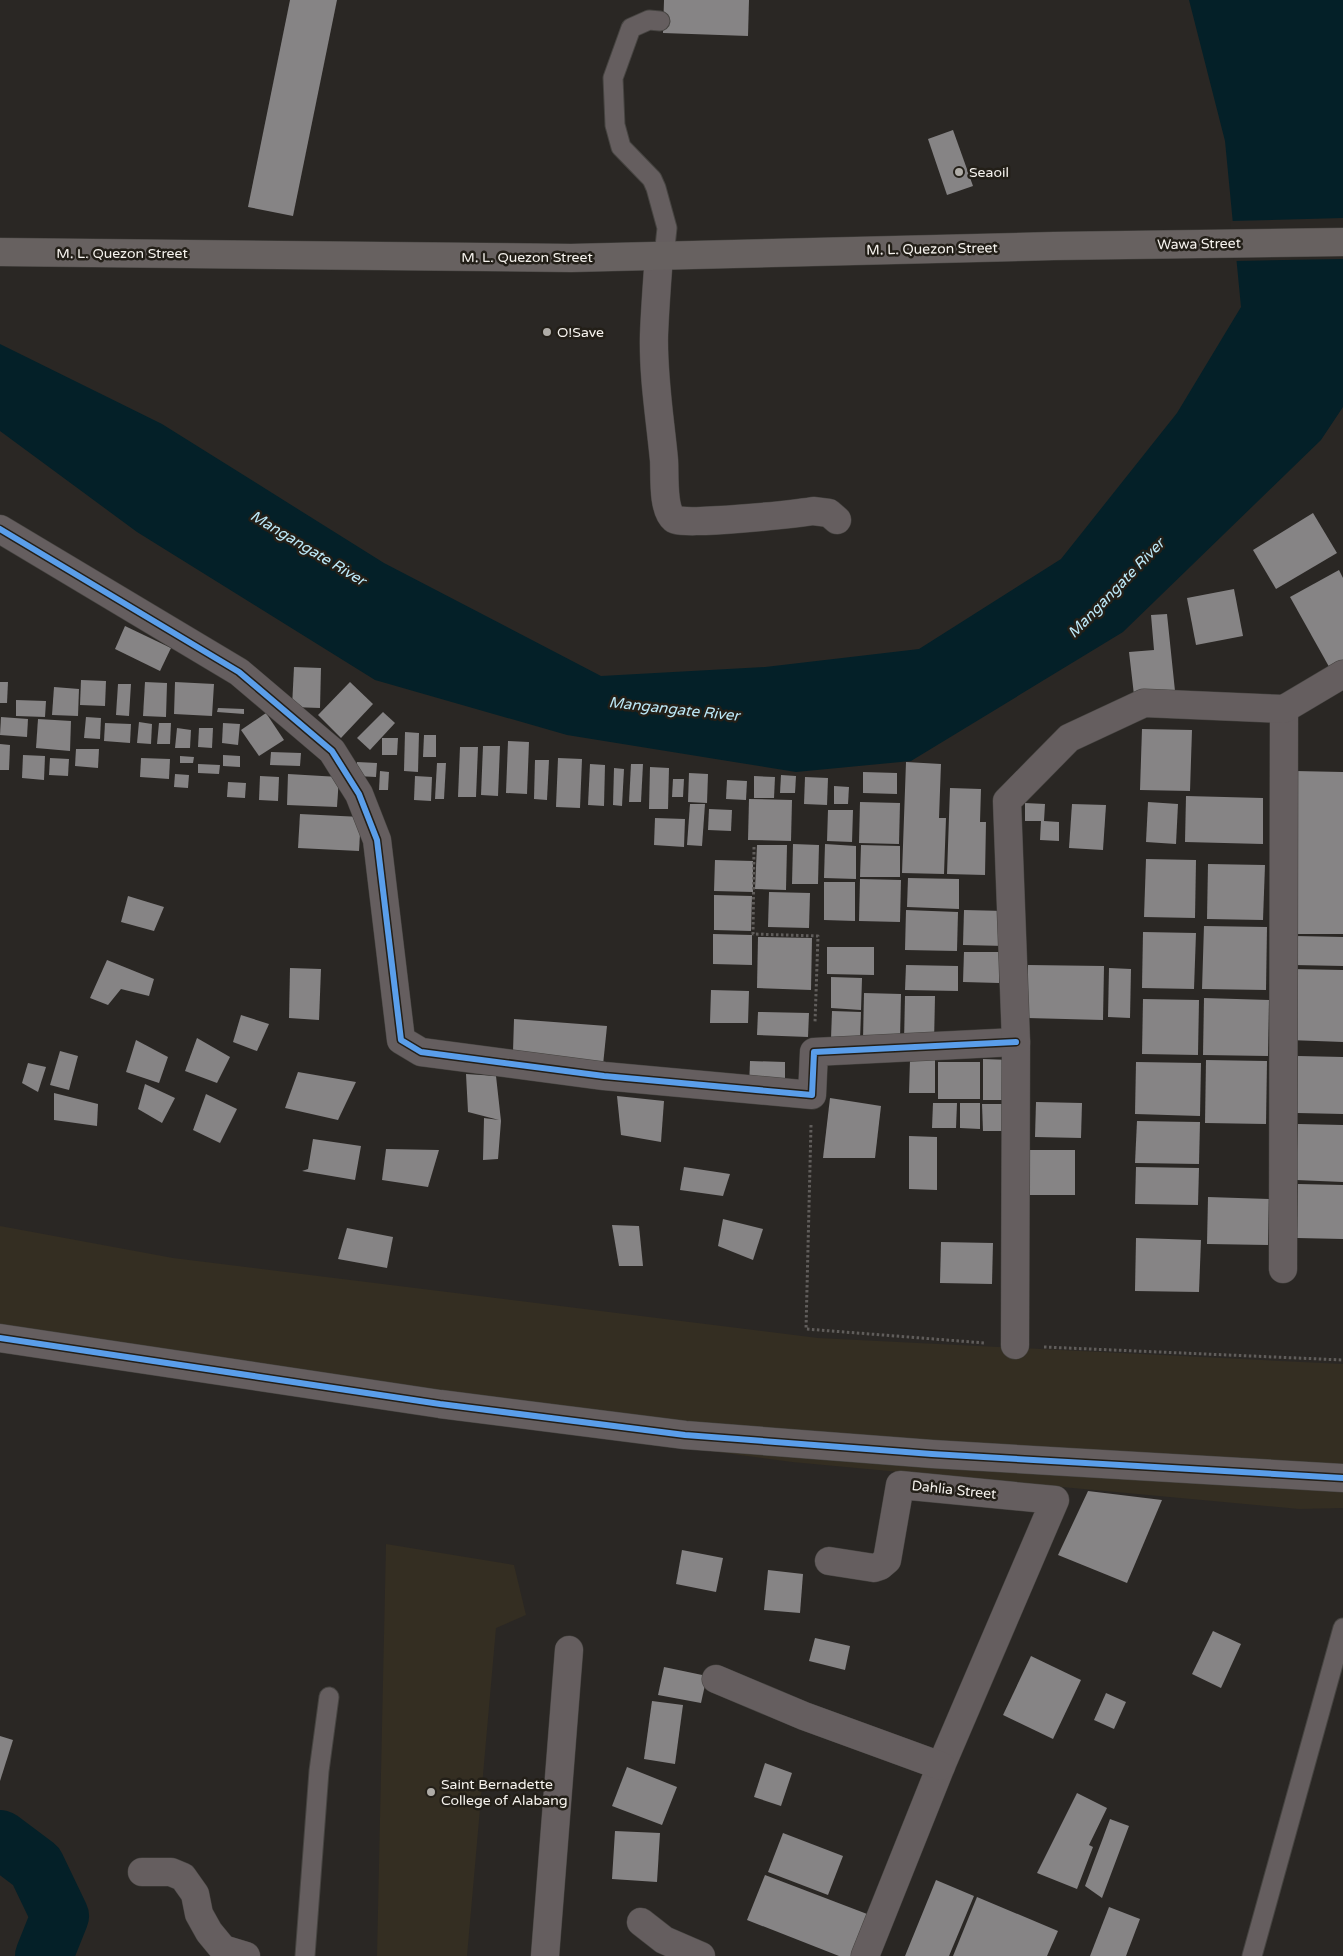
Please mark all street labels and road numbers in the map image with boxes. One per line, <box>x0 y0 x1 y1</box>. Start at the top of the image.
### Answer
street label: Wawa Street <box>1157 235 1242 253</box>
street label: M. L. Quezon Street <box>866 239 999 259</box>
street label: M. L. Quezon Street <box>56 245 188 262</box>
street label: M. L. Quezon Street <box>461 249 593 266</box>
street label: Dahlia Street <box>911 1477 998 1503</box>

